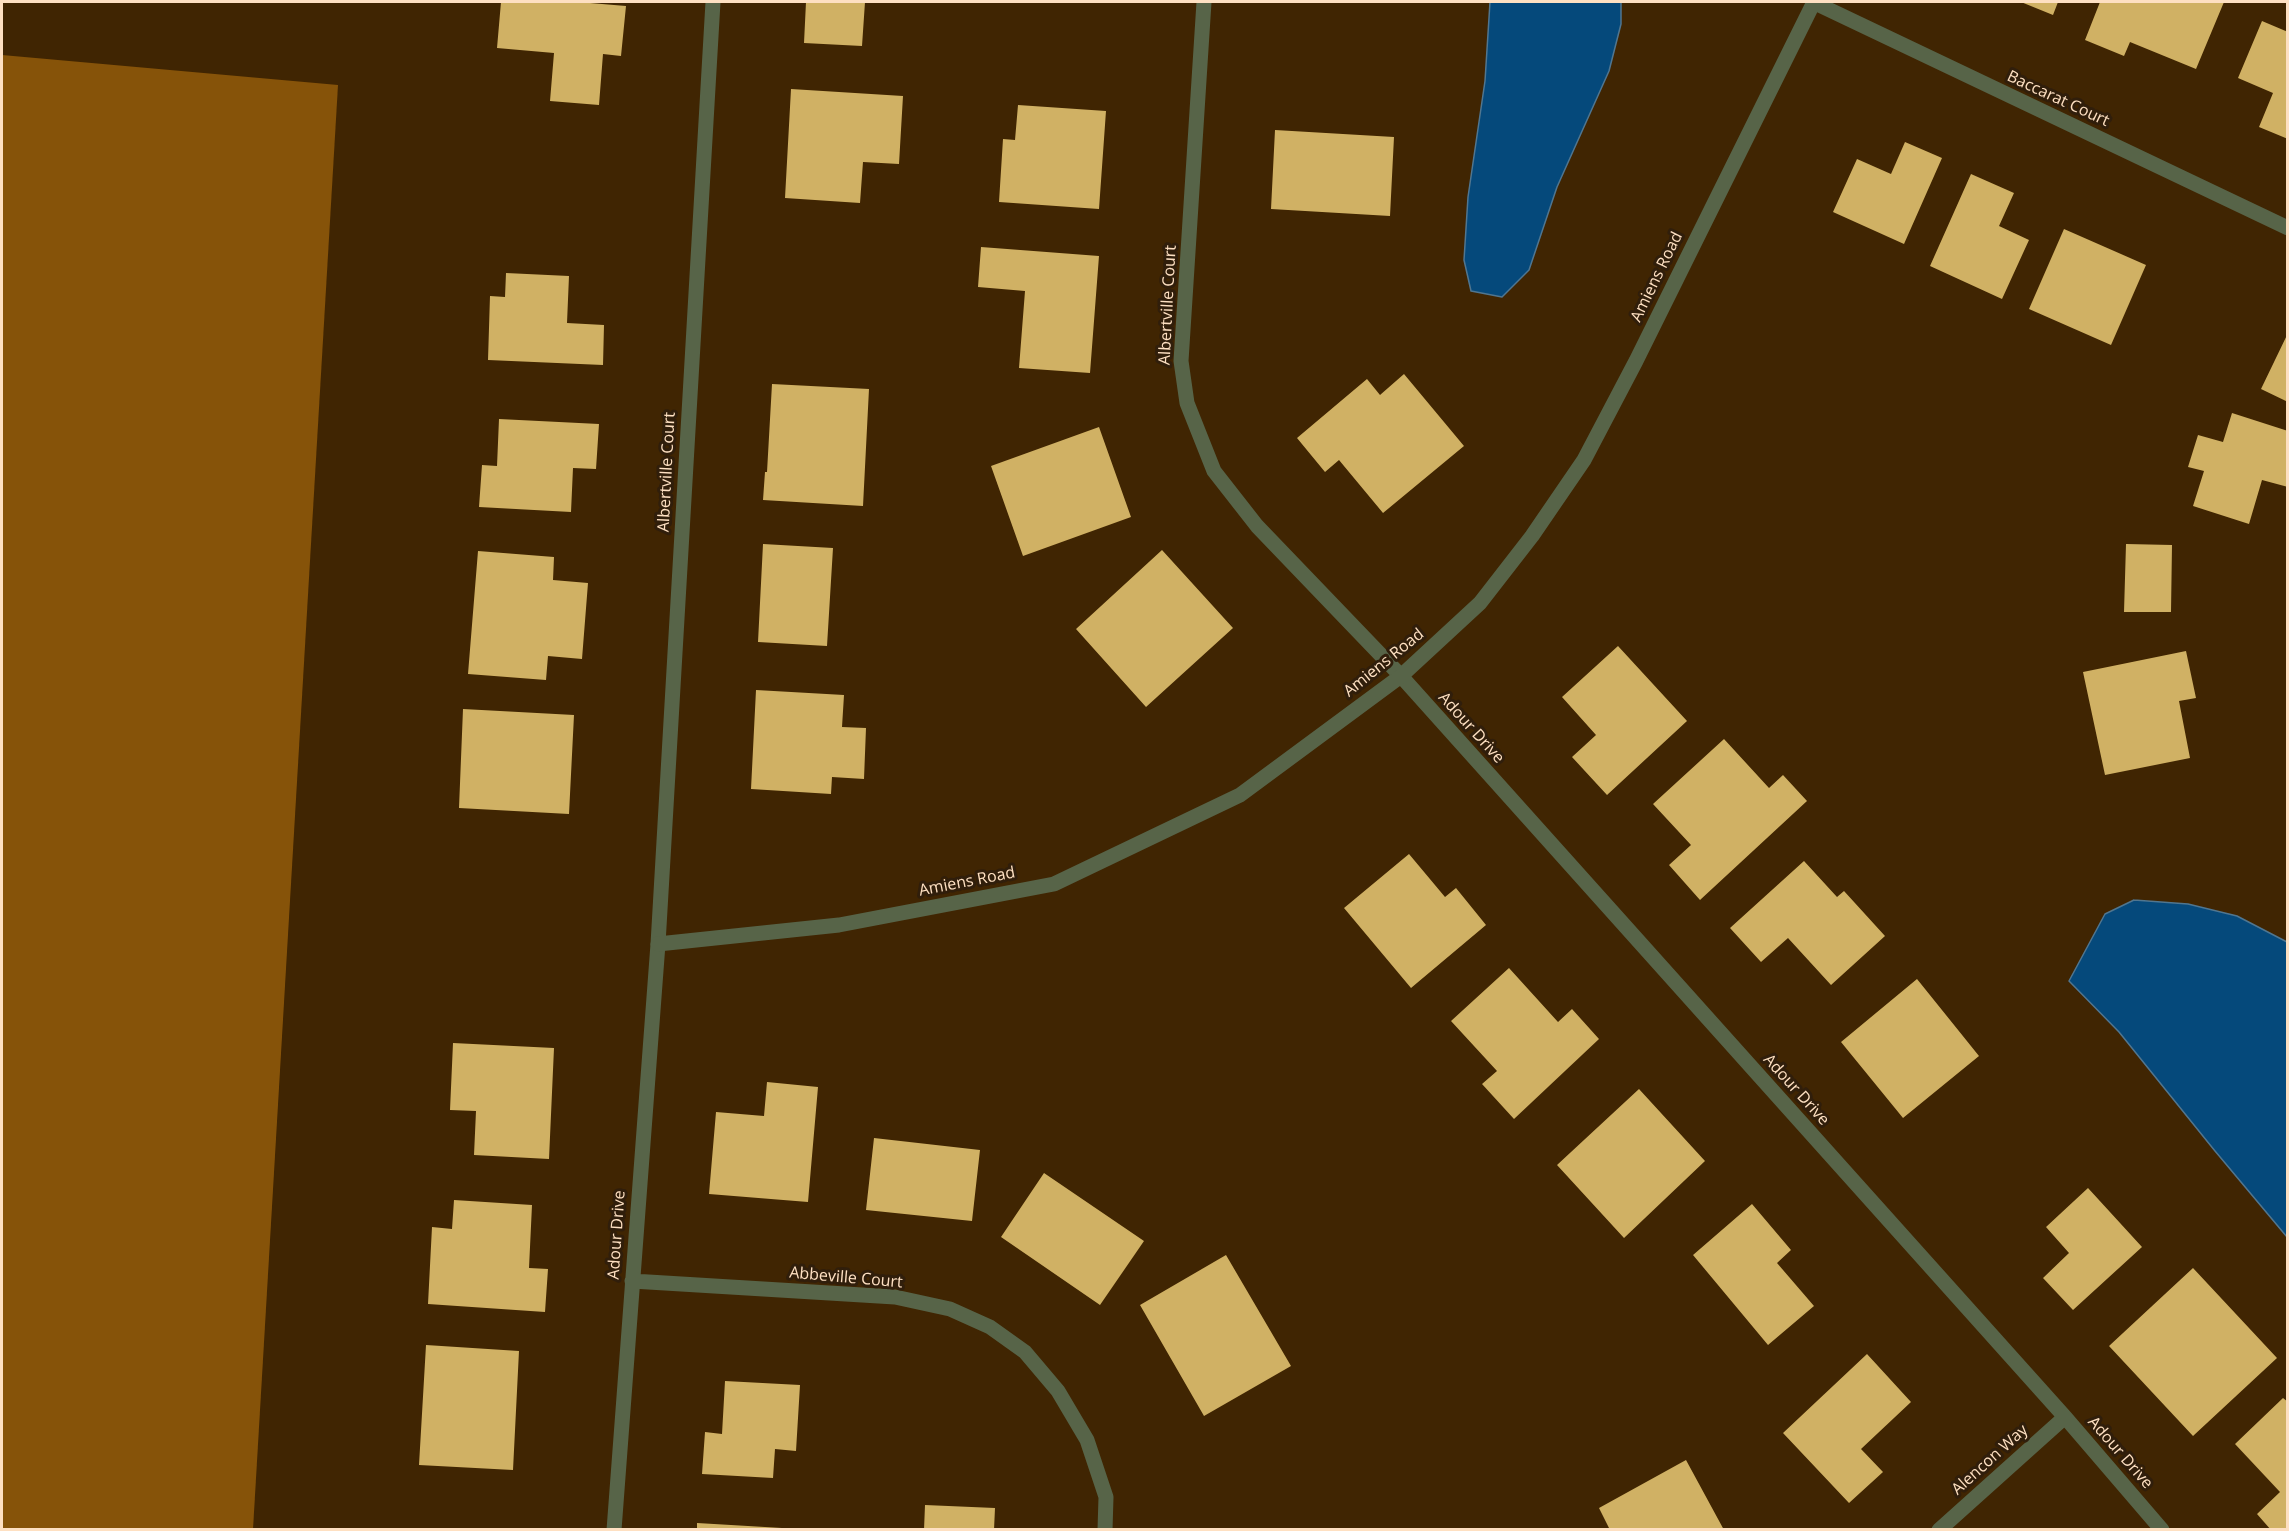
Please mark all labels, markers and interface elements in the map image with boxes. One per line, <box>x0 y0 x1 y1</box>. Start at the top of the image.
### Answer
street label: Baccarat Court <box>2004 67 2112 131</box>
street label: Amiens Road <box>1627 229 1687 325</box>
street label: Albertville Court <box>1155 244 1181 366</box>
street label: Albertville Court <box>654 411 680 533</box>
street label: Amiens Road <box>1340 625 1428 701</box>
street label: Adour Drive <box>1434 688 1508 768</box>
street label: Amiens Road <box>917 863 1017 901</box>
street label: Adour Drive <box>1759 1050 1833 1130</box>
street label: Adour Drive <box>604 1190 630 1280</box>
street label: Abbeville Court <box>789 1263 903 1293</box>
street label: Adour Drive <box>2083 1413 2157 1493</box>
street label: Alencon Way <box>1948 1421 2032 1499</box>

